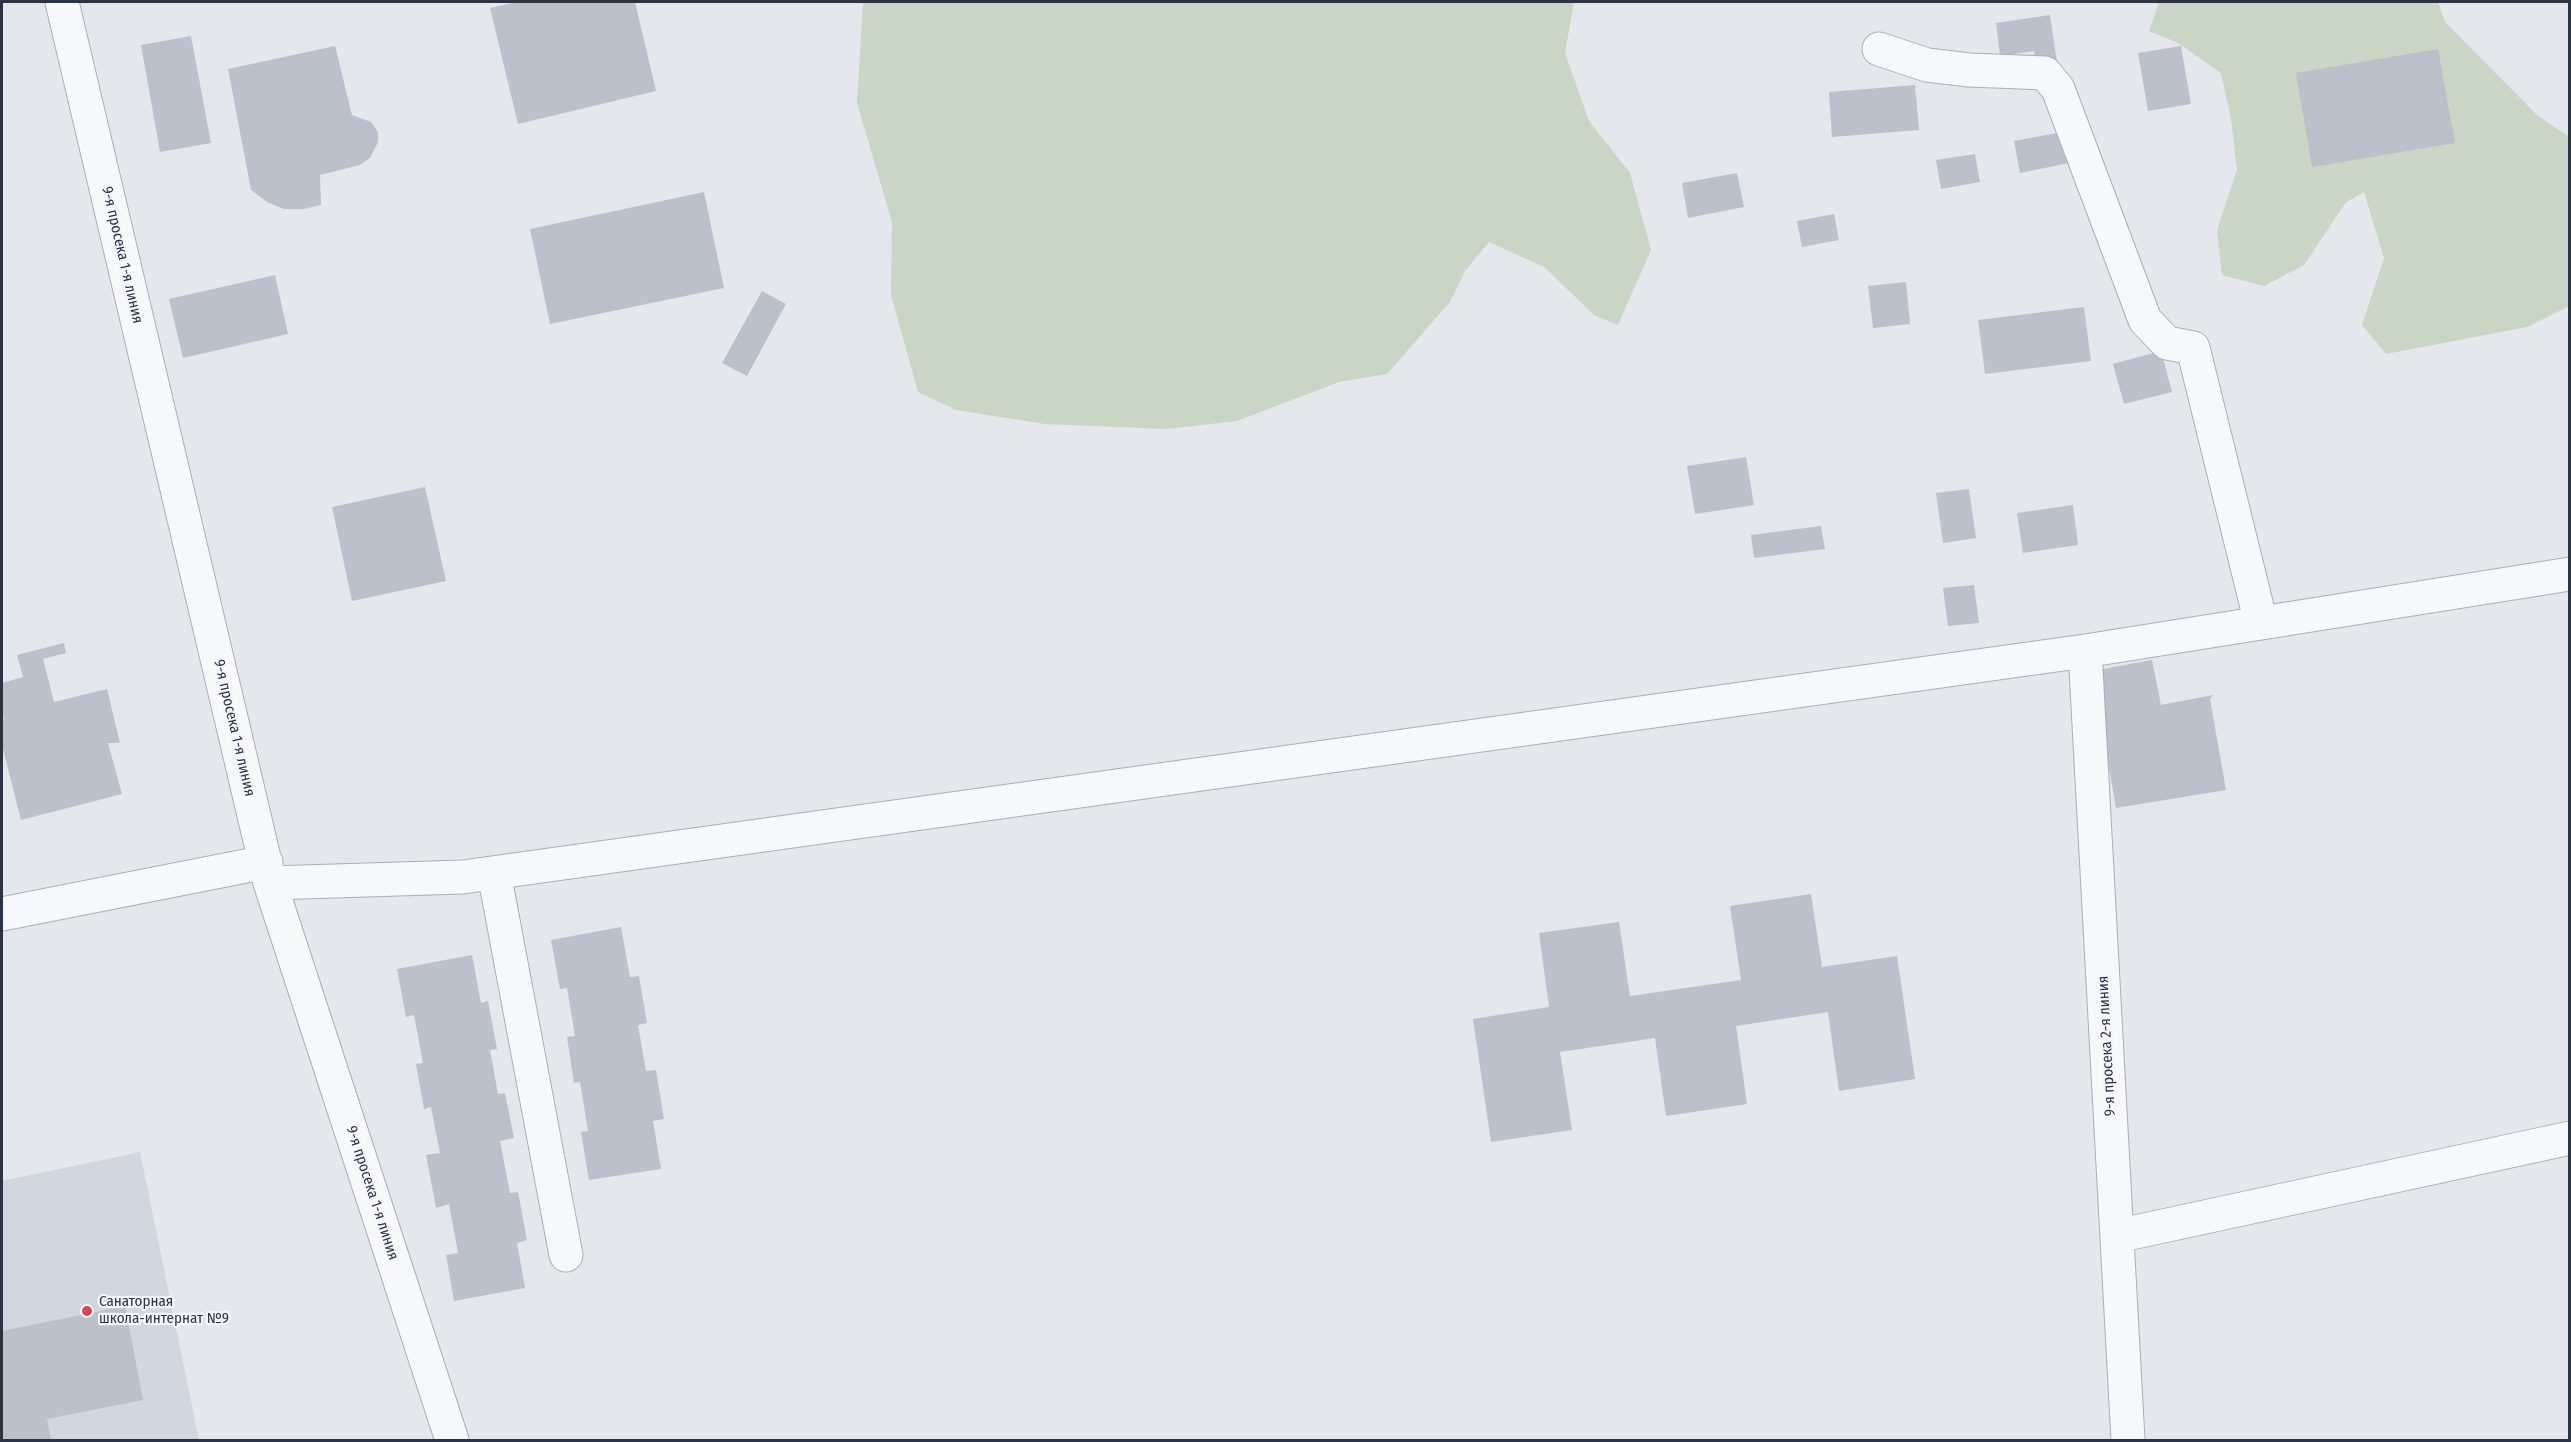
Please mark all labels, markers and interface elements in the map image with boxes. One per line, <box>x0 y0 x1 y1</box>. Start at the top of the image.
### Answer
street label: 9-я просека 1-я линия <box>97 185 147 325</box>
street label: 9-я просека 1-я линия <box>209 658 259 798</box>
street label: 9-я просека 2-я линия <box>2094 975 2120 1117</box>
street label: 9-я просека 1-я линия <box>342 1124 402 1262</box>
place label: Санаторная школа-интернат №9 <box>99 1293 229 1328</box>
marker: Санаторная школа-интернат №9 <box>80 1304 94 1318</box>

